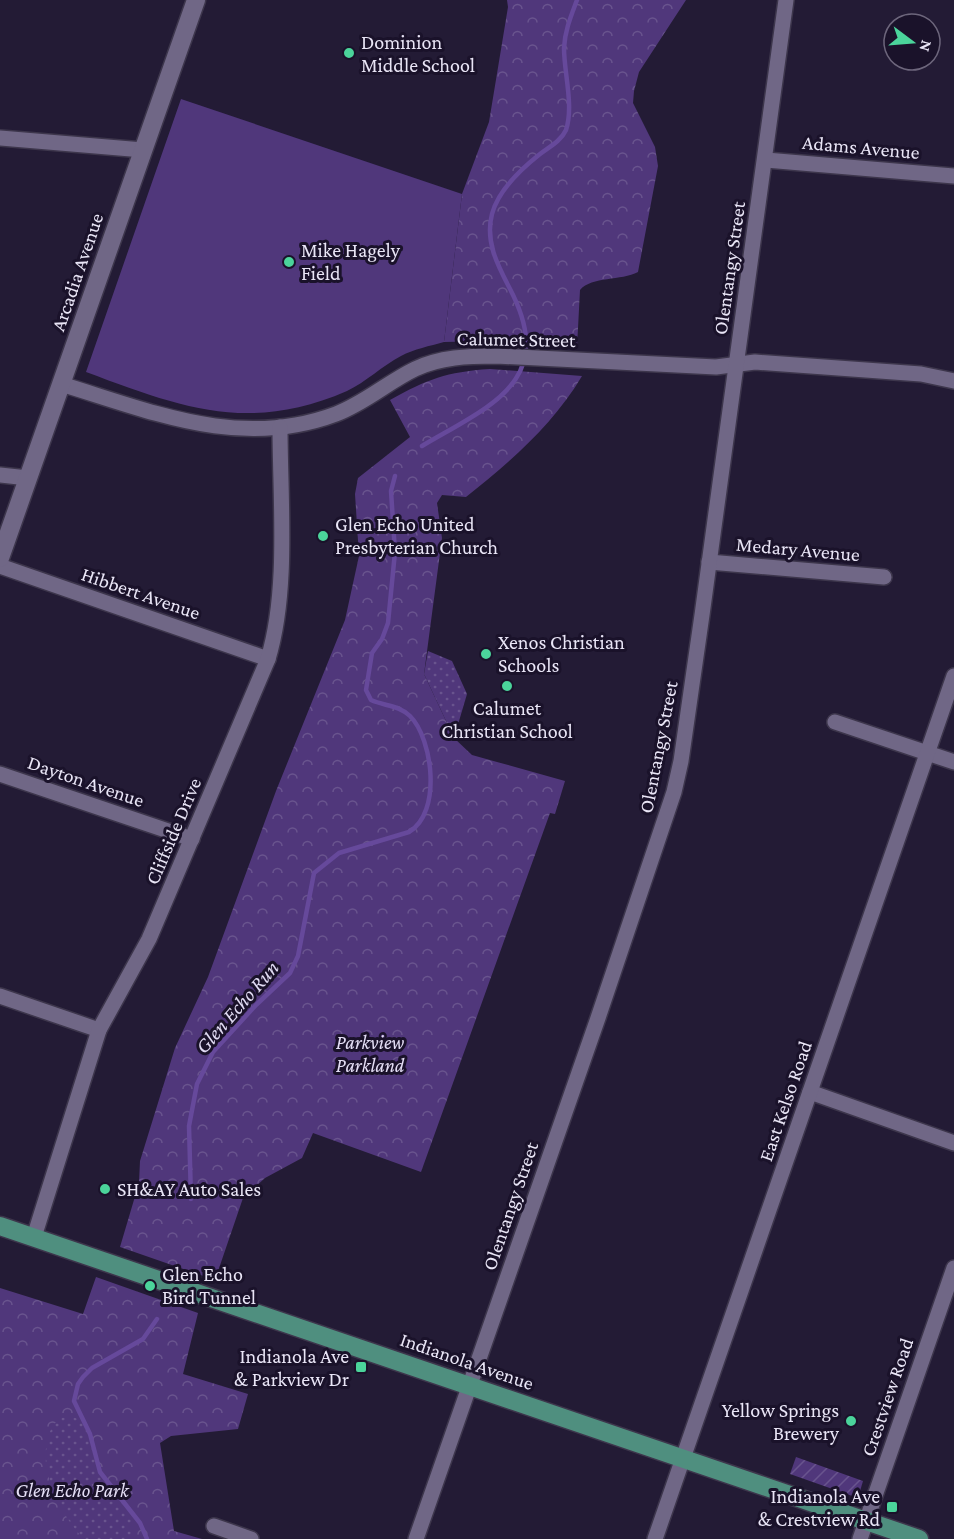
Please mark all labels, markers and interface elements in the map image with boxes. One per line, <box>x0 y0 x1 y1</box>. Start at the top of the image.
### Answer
north arrow <box>882 12 942 72</box>
place label: Dominion Middle School <box>361 31 475 76</box>
text: N <box>916 38 936 54</box>
marker: Dominion Middle School <box>342 46 356 60</box>
street label: Adams Avenue <box>801 131 921 163</box>
street label: Olentangy Street <box>709 200 750 336</box>
street label: Arcadia Avenue <box>47 210 108 334</box>
place label: Mike Hagely Field <box>301 239 401 284</box>
marker: Mike Hagely Field <box>282 255 296 269</box>
street label: Calumet Street <box>456 327 576 351</box>
place label: Glen Echo United Presbyterian Church <box>335 513 498 559</box>
marker: Glen Echo United Presbyterian Church <box>316 529 330 543</box>
street label: Medary Avenue <box>735 533 861 566</box>
street label: Hibbert Avenue <box>79 562 203 624</box>
place label: Xenos Christian Schools <box>498 631 625 676</box>
marker: Xenos Christian Schools <box>479 647 493 661</box>
marker: Calumet Christian School <box>500 679 514 693</box>
street label: Olentangy Street <box>634 679 683 815</box>
place label: Calumet Christian School <box>441 697 573 742</box>
street label: Dayton Avenue <box>25 751 147 812</box>
street label: Cliffside Drive <box>141 774 205 888</box>
water label: Glen Echo Run <box>190 956 284 1058</box>
park label: Parkview Parkland <box>336 1031 405 1076</box>
street label: East Kelso Road <box>754 1038 816 1164</box>
street label: Olentangy Street <box>478 1139 543 1273</box>
place label: SH&AY Auto Sales <box>117 1178 261 1200</box>
marker: SH&AY Auto Sales <box>98 1182 112 1196</box>
place label: Glen Echo Bird Tunnel <box>162 1263 256 1308</box>
marker: Glen Echo Bird Tunnel <box>143 1279 157 1293</box>
street label: Indianola Avenue <box>397 1328 537 1394</box>
street label: Crestview Road <box>856 1334 918 1459</box>
place label: Indianola Ave & Parkview Dr <box>234 1345 349 1390</box>
marker: Indianola Ave & Parkview Dr <box>354 1360 368 1374</box>
place label: Yellow Springs Brewery <box>722 1399 840 1445</box>
marker: Yellow Springs Brewery <box>844 1414 858 1428</box>
park label: Glen Echo Park <box>15 1479 130 1501</box>
place label: Indianola Ave & Crestview Rd <box>758 1485 880 1530</box>
marker: Indianola Ave & Crestview Rd <box>885 1500 899 1514</box>

